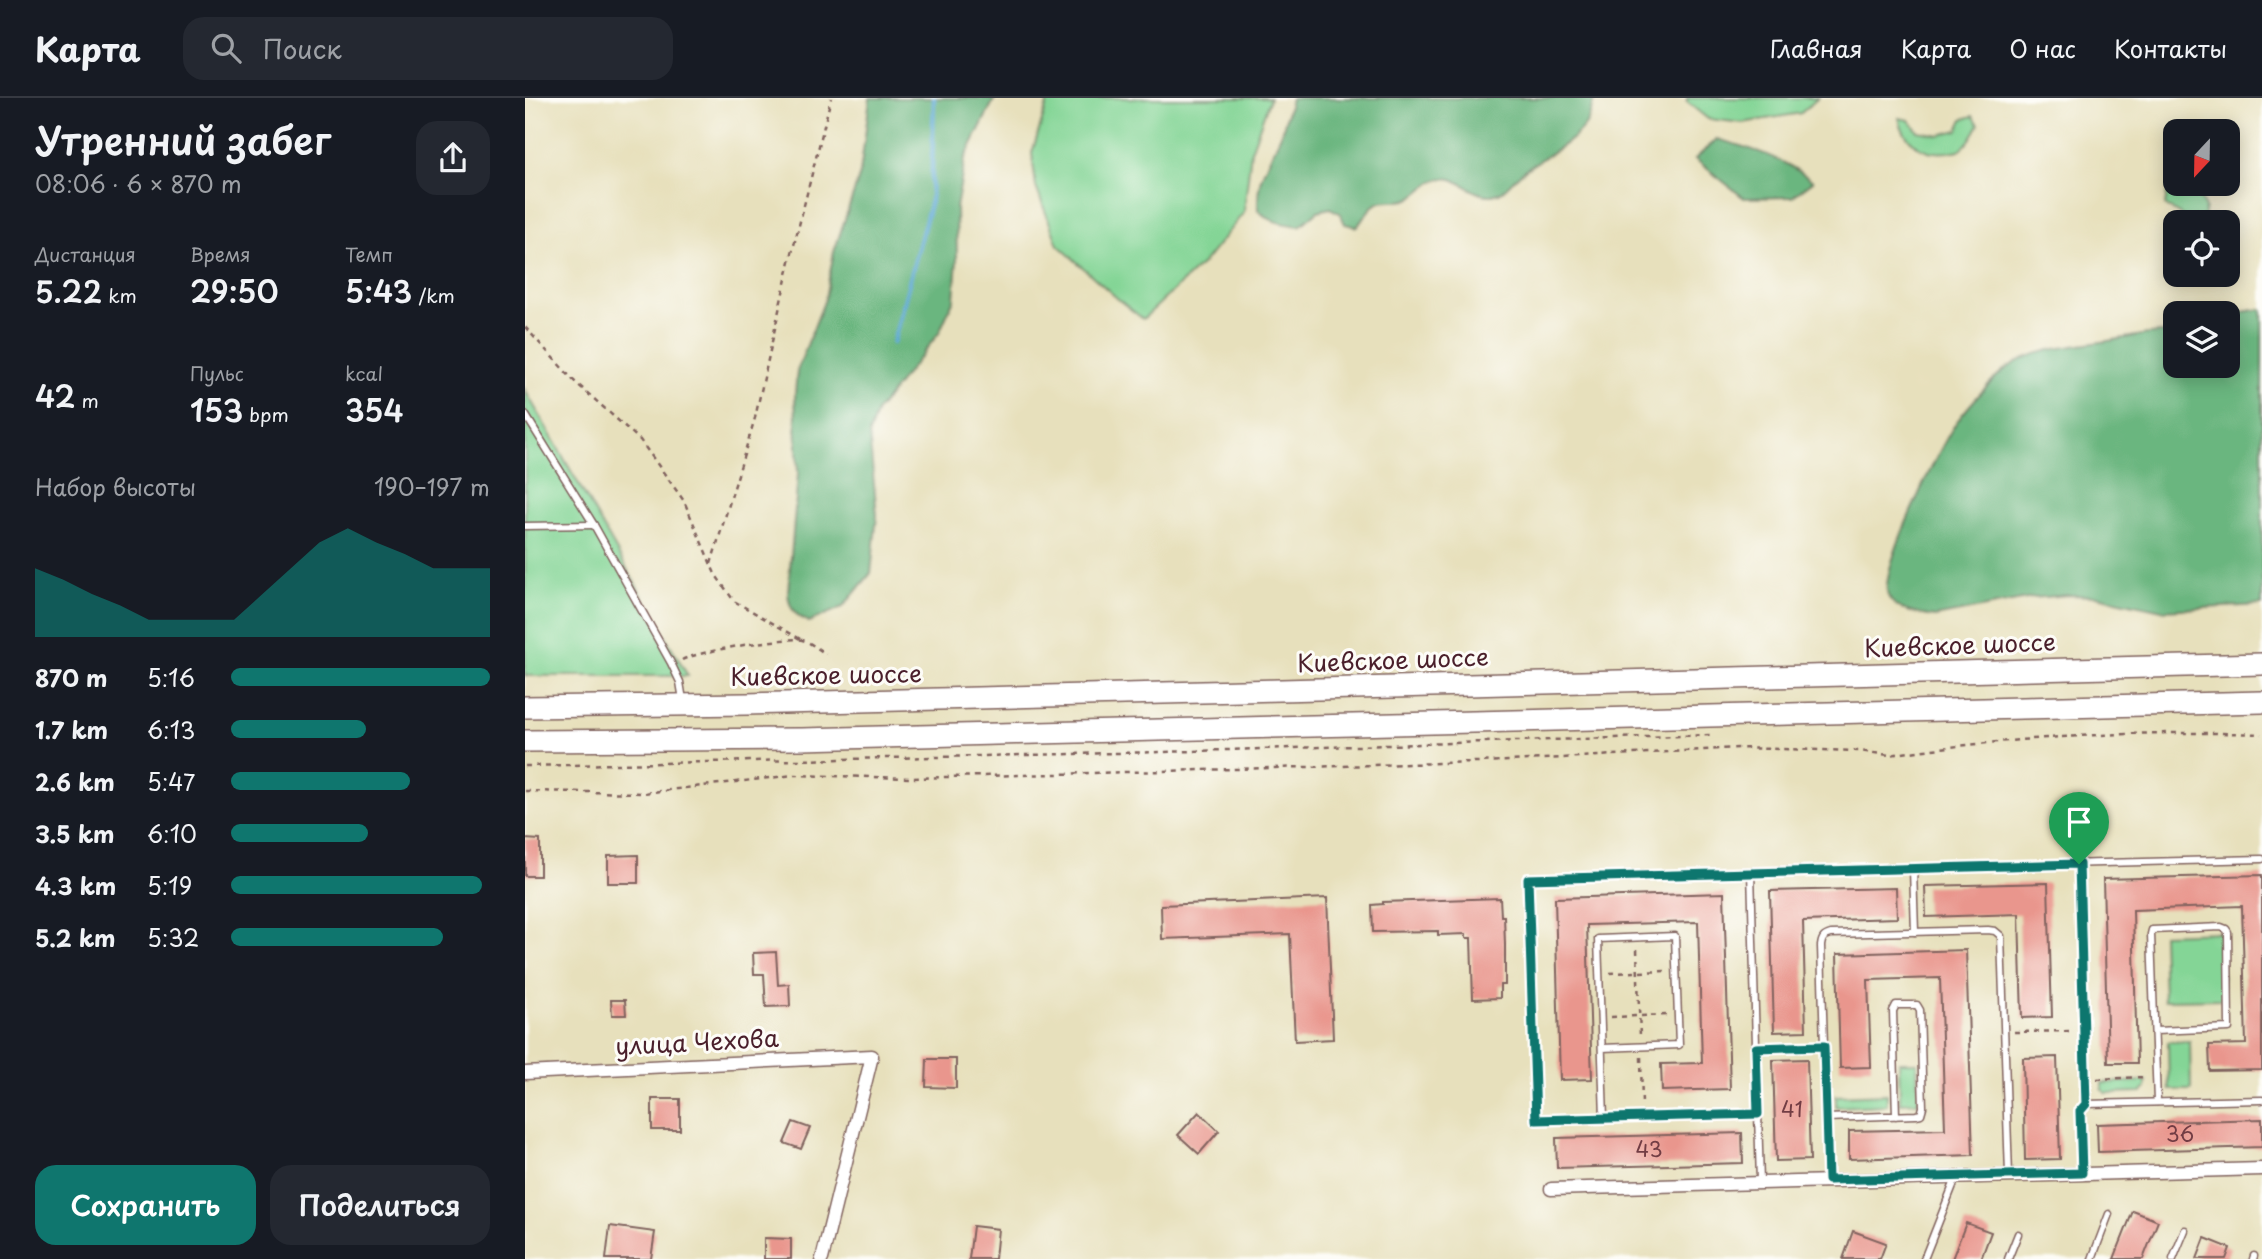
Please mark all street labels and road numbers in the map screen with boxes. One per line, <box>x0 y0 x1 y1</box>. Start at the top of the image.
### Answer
street label: Киевское шоссе <box>1864 623 2056 665</box>
street label: Киевское шоссе <box>1297 638 1489 680</box>
street label: Киевское шоссе <box>730 654 922 694</box>
street label: улица Чехова <box>614 1019 780 1063</box>

